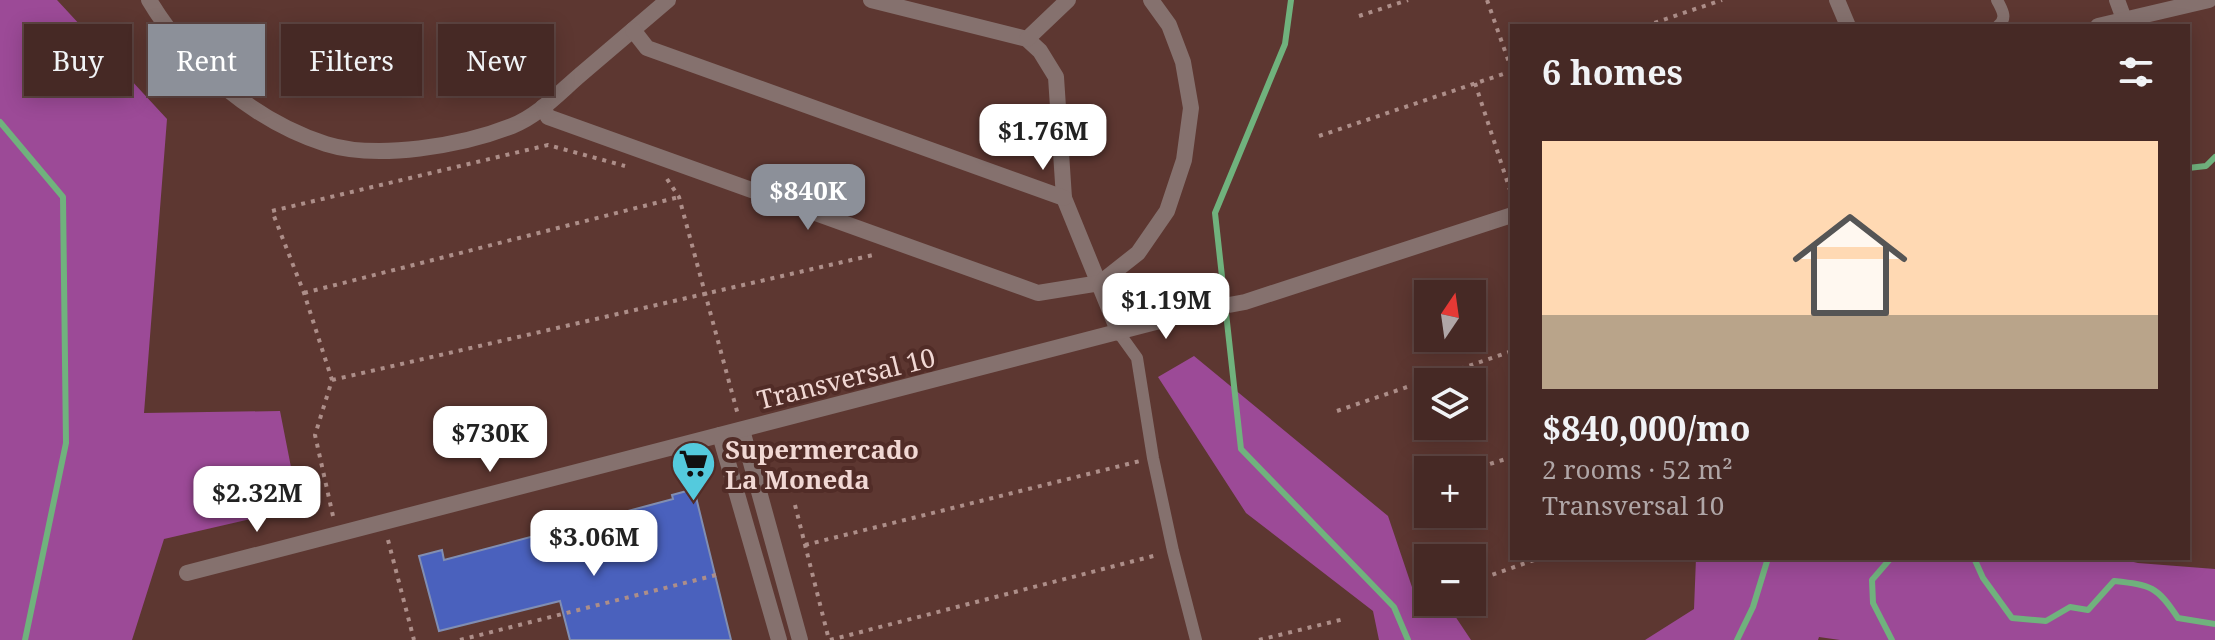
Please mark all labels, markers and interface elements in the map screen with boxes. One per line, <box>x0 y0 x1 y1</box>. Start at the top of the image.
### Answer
chip: Buy <box>24 24 132 96</box>
chip: Rent <box>148 24 265 96</box>
chip: Filters <box>281 24 422 96</box>
chip: New <box>438 24 554 96</box>
text: 6 homes <box>1542 49 1683 95</box>
icon: filters <box>2114 50 2158 94</box>
pin: $1.76M <box>978 104 1108 172</box>
text: $1.76M <box>997 112 1089 148</box>
pin: $840K <box>752 164 864 232</box>
text: $840K <box>769 172 847 208</box>
icon: home <box>1778 193 1922 337</box>
pin: $1.19M <box>1101 273 1231 341</box>
north arrow <box>1414 280 1486 352</box>
map controls <box>1414 280 1486 616</box>
text: $1.19M <box>1120 281 1212 317</box>
street label: Transversal 10 <box>753 338 939 418</box>
button: layers <box>1414 368 1486 440</box>
text: $840,000/mo <box>1542 405 1751 451</box>
pin: $730K <box>434 406 546 474</box>
text: $730K <box>451 414 529 450</box>
place label: Supermercado La Moneda <box>725 431 919 497</box>
supermarket icon: Supermercado La Moneda <box>670 440 718 503</box>
text: 2 rooms · 52 m² <box>1542 451 1733 487</box>
button: + <box>1414 456 1486 528</box>
pin: $2.32M <box>192 466 322 534</box>
text: $2.32M <box>211 474 303 510</box>
text: Transversal 10 <box>1542 487 1724 523</box>
pin: $3.06M <box>529 510 659 578</box>
text: $3.06M <box>548 518 640 554</box>
button: − <box>1414 544 1486 616</box>

